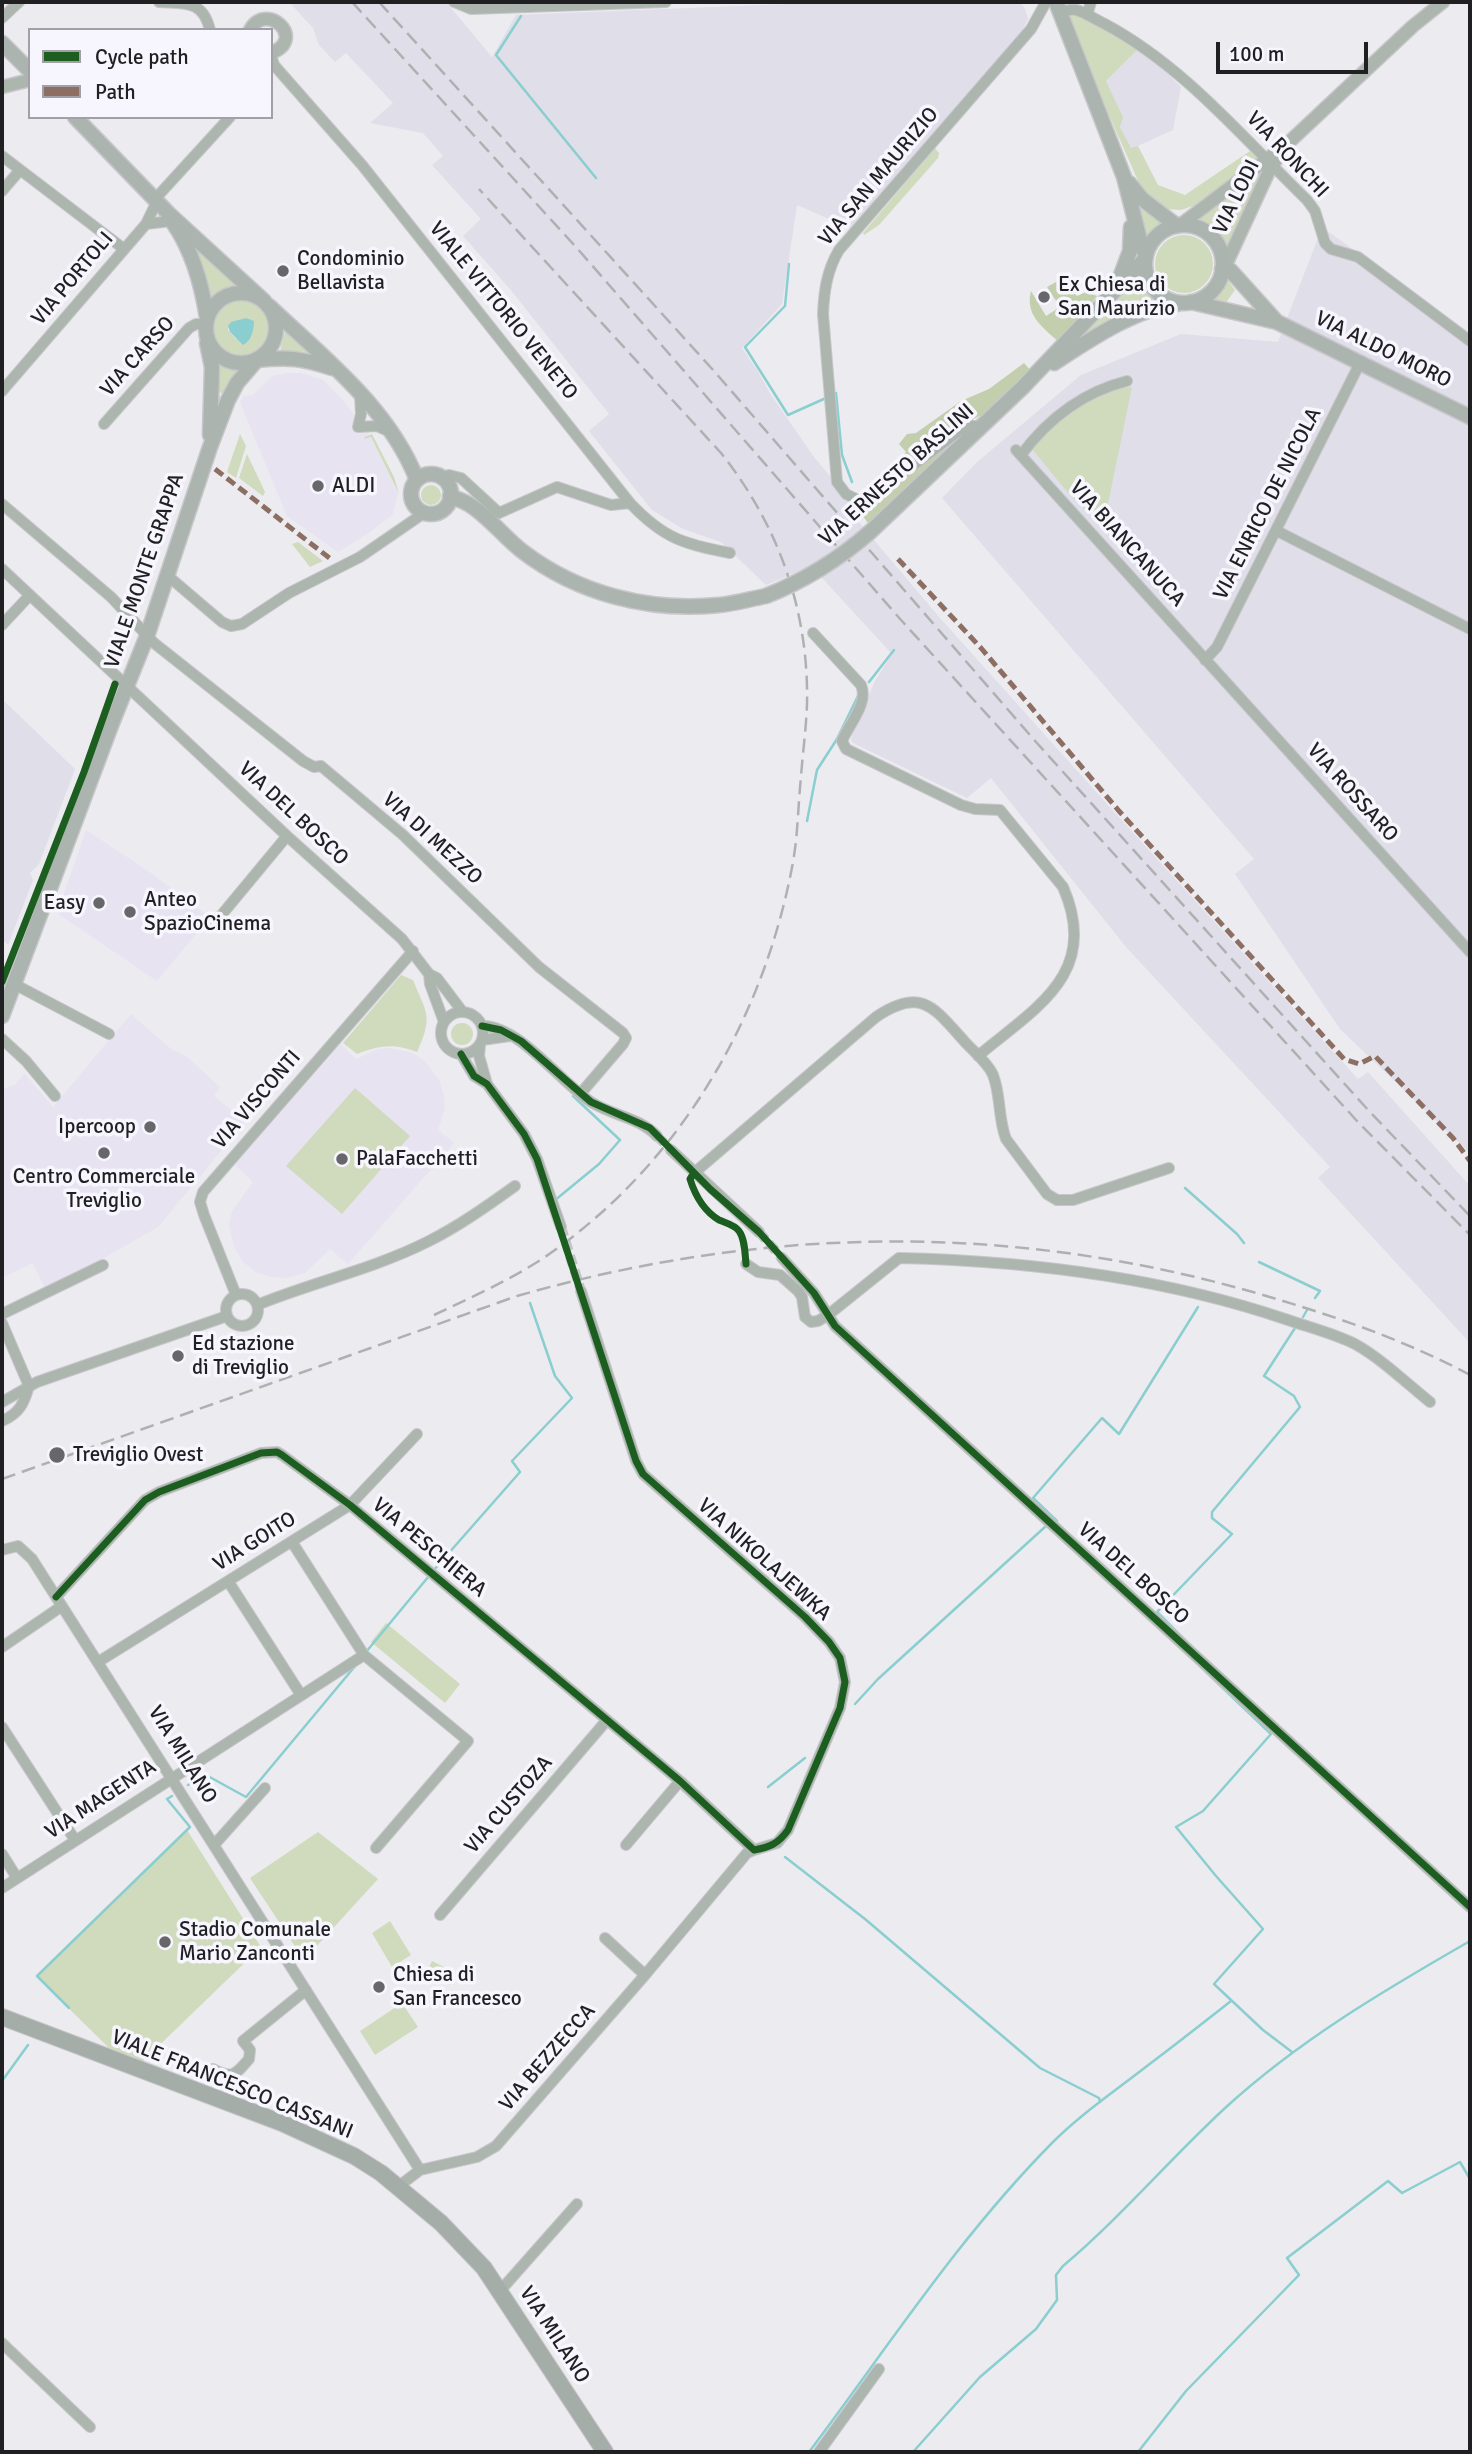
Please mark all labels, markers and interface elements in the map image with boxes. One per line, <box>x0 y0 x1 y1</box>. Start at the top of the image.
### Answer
legend <box>28 28 273 119</box>
scale bar <box>1220 28 1372 72</box>
text: 100 m <box>1229 41 1284 67</box>
text: Cycle path <box>95 44 189 70</box>
text: Path <box>95 79 136 105</box>
street label: VIA SAN MAURIZIO <box>814 103 944 251</box>
street label: VIA RONCHI <box>1241 107 1333 203</box>
street label: VIA LODI <box>1208 156 1266 238</box>
street label: VIALE VITTORIO VENETO <box>423 217 583 405</box>
street label: VIA PORTOLI <box>27 227 119 331</box>
place label: Condominio Bellavista <box>297 246 404 296</box>
marker: Condominio Bellavista <box>275 263 291 279</box>
place label: Ex Chiesa di San Maurizio <box>1058 272 1175 322</box>
marker: Ex Chiesa di San Maurizio <box>1036 289 1052 305</box>
street label: VIA ALDO MORO <box>1311 306 1455 394</box>
street label: VIA CARSO <box>95 312 181 402</box>
street label: VIA ERNESTO BASLINI <box>814 399 980 551</box>
street label: VIA ENRICO DE NICOLA <box>1209 404 1327 604</box>
street label: VIALE MONTE GRAPPA <box>100 470 190 672</box>
place label: ALDI <box>332 473 375 499</box>
street label: VIA BIANCANUCA <box>1064 476 1190 612</box>
marker: ALDI <box>310 478 326 494</box>
street label: VIA ROSSARO <box>1301 738 1403 848</box>
street label: VIA DEL BOSCO <box>233 757 353 871</box>
street label: VIA DI MEZZO <box>377 788 487 890</box>
place label: Anteo SpazioCinema <box>144 887 271 937</box>
place label: Easy <box>44 890 85 916</box>
marker: Easy <box>91 895 107 911</box>
marker: Anteo SpazioCinema <box>122 904 138 920</box>
street label: VIA VISCONTI <box>207 1045 307 1155</box>
place label: Ipercoop <box>58 1114 136 1140</box>
marker: Ipercoop <box>142 1119 158 1135</box>
marker: Centro Commerciale Treviglio <box>96 1145 112 1161</box>
place label: PalaFacchetti <box>356 1146 478 1172</box>
marker: PalaFacchetti <box>334 1151 350 1167</box>
place label: Centro Commerciale Treviglio <box>13 1164 195 1214</box>
place label: Ed stazione di Treviglio <box>192 1331 295 1381</box>
marker: Ed stazione di Treviglio <box>170 1348 186 1364</box>
place label: Treviglio Ovest <box>73 1442 203 1468</box>
marker: Treviglio Ovest <box>47 1445 67 1465</box>
street label: VIA PESCHIERA <box>367 1493 491 1603</box>
street label: VIA NIKOLAJEWKA <box>692 1493 836 1627</box>
street label: VIA GOITO <box>209 1507 301 1577</box>
street label: VIA DEL BOSCO <box>1072 1518 1194 1630</box>
street label: VIA MILANO <box>142 1701 222 1809</box>
street label: VIA CUSTOZA <box>460 1751 558 1859</box>
street label: VIA MAGENTA <box>41 1755 161 1845</box>
place label: Stadio Comunale Mario Zanconti <box>179 1917 331 1967</box>
marker: Stadio Comunale Mario Zanconti <box>157 1934 173 1950</box>
place label: Chiesa di San Francesco <box>393 1962 522 2012</box>
marker: Chiesa di San Francesco <box>371 1979 387 1995</box>
street label: VIA BEZZECCA <box>495 1999 601 2117</box>
street label: VIALE FRANCESCO CASSANI <box>108 2025 356 2145</box>
street label: VIA MILANO <box>513 2282 595 2388</box>

